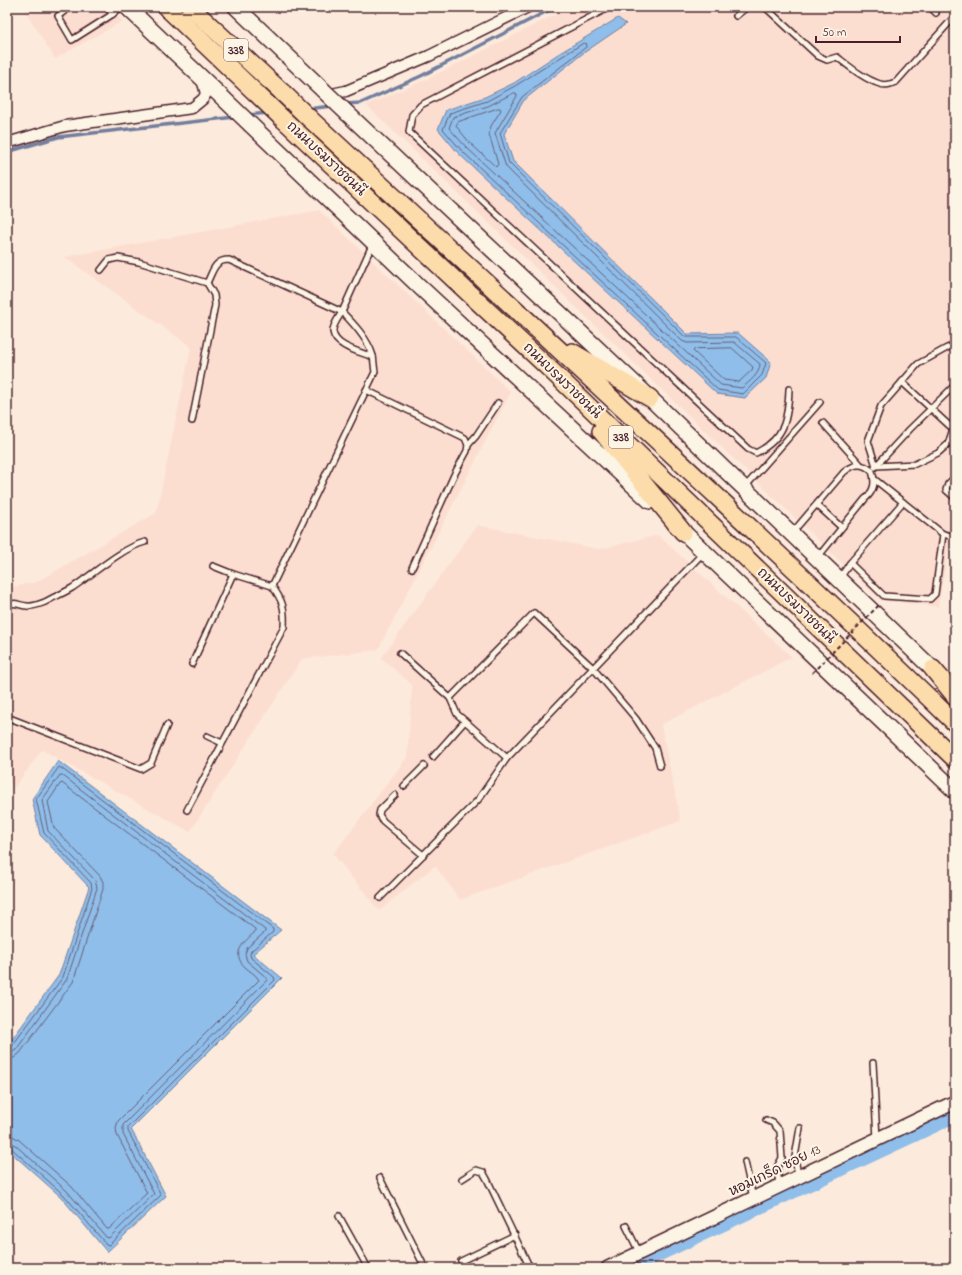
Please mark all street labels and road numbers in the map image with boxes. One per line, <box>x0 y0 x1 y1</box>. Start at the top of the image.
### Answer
road number: 338 <box>224 39 248 61</box>
street label: ถนนบรมราชชนนี <box>282 117 371 202</box>
street label: ถนนบรมราชชนนี <box>518 338 606 424</box>
road number: 338 <box>609 426 633 448</box>
street label: ถนนบรมราชชนนี <box>752 563 840 649</box>
street label: หอมเกร็ด ซอย 13 <box>725 1140 825 1202</box>

